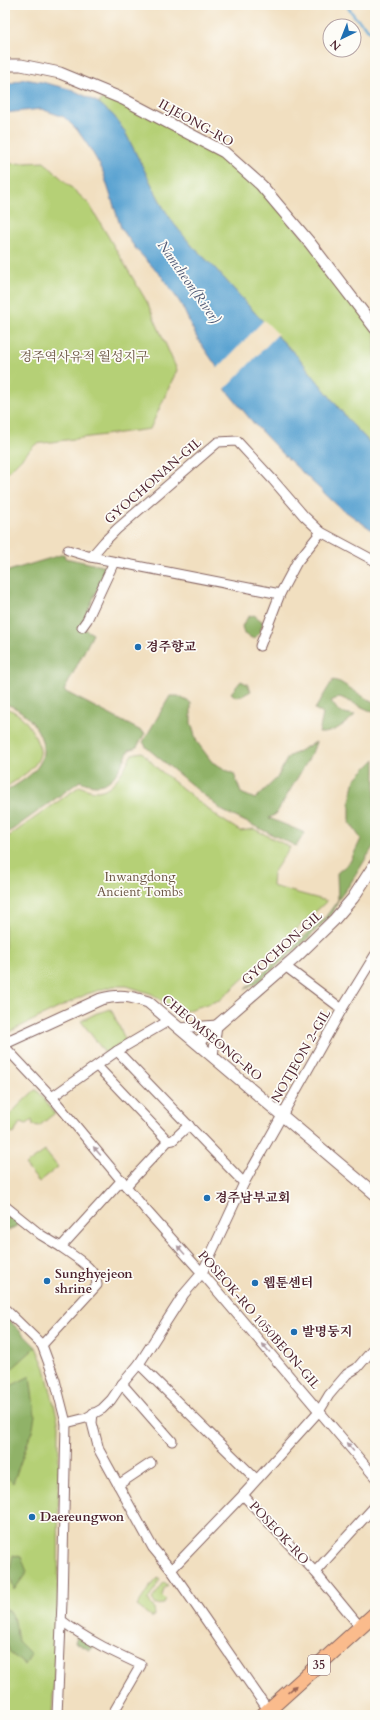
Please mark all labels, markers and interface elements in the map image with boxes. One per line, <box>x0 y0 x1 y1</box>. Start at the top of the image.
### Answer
north arrow <box>322 18 362 58</box>
text: N <box>327 36 344 54</box>
street label: ILJEONG-RO <box>155 95 237 151</box>
water label: Namcheon(River) <box>153 237 225 328</box>
park label: 경주역사유적 월성지구 <box>19 348 149 366</box>
street label: GYOCHONAN-GIL <box>101 434 205 528</box>
place label: 경주향교 <box>146 638 197 656</box>
marker: 경주향교 <box>133 642 143 652</box>
park label: Inwangdong Ancient Tombs <box>97 868 183 901</box>
street label: GYOCHON-GIL <box>238 907 326 989</box>
street label: CHEOMSEONG-RO <box>158 991 266 1085</box>
street label: NOTJEON 2-GIL <box>267 1006 335 1106</box>
one-way arrow <box>93 1145 102 1156</box>
place label: 경주남부교회 <box>215 1189 290 1207</box>
marker: 경주남부교회 <box>202 1193 212 1203</box>
one-way arrow <box>177 1244 186 1255</box>
street label: POSEOK-RO 1050BEON-GIL <box>194 1247 324 1393</box>
place label: Sunghyejeon shrine <box>55 1265 133 1298</box>
place label: 웹툰센터 <box>263 1274 313 1292</box>
marker: Sunghyejeon shrine <box>42 1276 52 1286</box>
marker: 웹툰센터 <box>250 1278 260 1288</box>
place label: 발명둥지 <box>302 1323 352 1341</box>
marker: 발명둥지 <box>289 1327 299 1337</box>
one-way arrow <box>262 1343 271 1353</box>
one-way arrow <box>346 1442 355 1453</box>
street label: POSEOK-RO <box>245 1497 313 1569</box>
place label: Daereungwon <box>40 1508 125 1526</box>
marker: Daereungwon <box>27 1512 37 1522</box>
road number: 35 <box>308 1655 330 1675</box>
one-way arrow <box>287 1684 297 1694</box>

